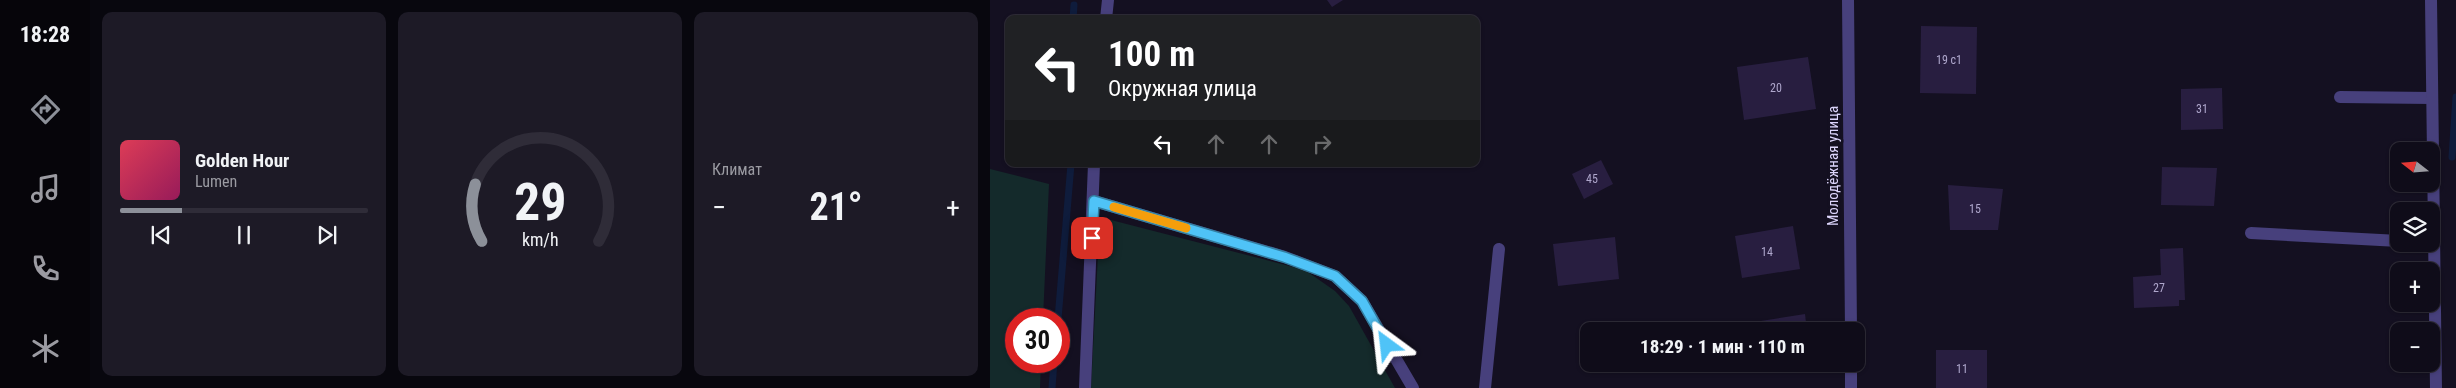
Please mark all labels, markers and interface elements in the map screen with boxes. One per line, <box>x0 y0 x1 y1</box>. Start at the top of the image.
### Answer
text: 18:28 <box>20 22 70 47</box>
text: 100 m <box>1108 34 1195 75</box>
icon: left <box>1025 35 1090 100</box>
house number: 19 с1 <box>1936 53 1962 67</box>
text: Окружная улица <box>1108 76 1257 101</box>
house number: 20 <box>1770 81 1782 95</box>
icon: directions <box>28 92 63 127</box>
house number: 31 <box>2196 102 2208 116</box>
street label: Молодёжная улица <box>1824 106 1842 226</box>
icon: left <box>1149 130 1177 158</box>
icon: ahead <box>1202 130 1230 158</box>
icon: ahead <box>1255 130 1283 158</box>
icon: right <box>1308 130 1336 158</box>
north arrow <box>2390 142 2440 192</box>
map controls <box>2390 142 2440 372</box>
text: Golden Hour <box>195 149 289 172</box>
text: Климат <box>712 160 762 179</box>
icon: music <box>28 171 63 206</box>
text: Lumen <box>195 172 237 191</box>
text: 29 <box>514 172 566 233</box>
house number: 45 <box>1586 172 1598 186</box>
text: 21° <box>809 185 863 229</box>
text: − <box>712 191 726 224</box>
text: + <box>946 191 960 224</box>
house number: 15 <box>1969 202 1981 216</box>
button: layers <box>2390 202 2440 252</box>
pin <box>1071 217 1113 259</box>
icon: previous <box>147 221 175 249</box>
icon: pause <box>230 221 258 249</box>
icon: next <box>313 221 341 249</box>
icon: arrive <box>1078 224 1106 252</box>
text: km/h <box>522 229 558 250</box>
house number: 14 <box>1761 245 1773 259</box>
icon: phone <box>28 251 63 286</box>
button: + <box>2390 262 2440 312</box>
house number: 27 <box>2153 281 2165 295</box>
speed limit sign: 30 <box>1005 308 1070 373</box>
position arrow <box>1360 318 1412 370</box>
button: − <box>2390 322 2440 372</box>
icon: climate <box>28 331 63 366</box>
text: 18:29 · 1 мин · 110 m <box>1640 335 1805 358</box>
house number: 11 <box>1956 362 1968 376</box>

